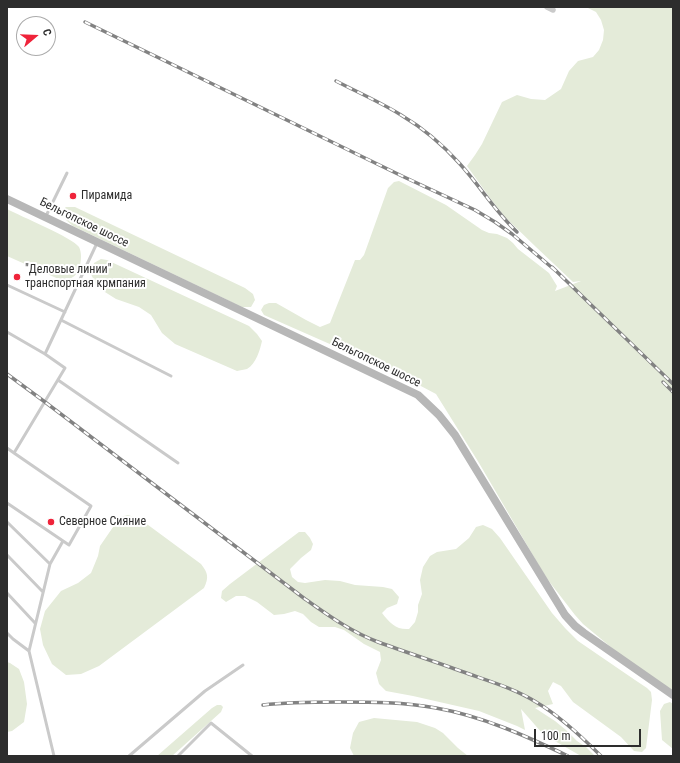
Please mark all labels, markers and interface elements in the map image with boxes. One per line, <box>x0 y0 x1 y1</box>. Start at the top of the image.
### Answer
north arrow <box>16 16 56 56</box>
text: С <box>40 27 54 37</box>
place label: Пирамида <box>81 189 132 203</box>
marker: Пирамида <box>68 191 78 201</box>
street label: Бельгопское шоссе <box>37 195 131 251</box>
place label: "Деловые линии" транспортная крмпания <box>25 263 146 291</box>
marker: "Деловые линии" транспортная крмпания <box>12 272 22 282</box>
street label: Бельгопское шоссе <box>329 335 423 391</box>
place label: Северное Сияние <box>59 515 146 529</box>
marker: Северное Сияние <box>46 517 56 527</box>
scale bar <box>536 721 643 747</box>
text: 100 m <box>541 729 571 743</box>

